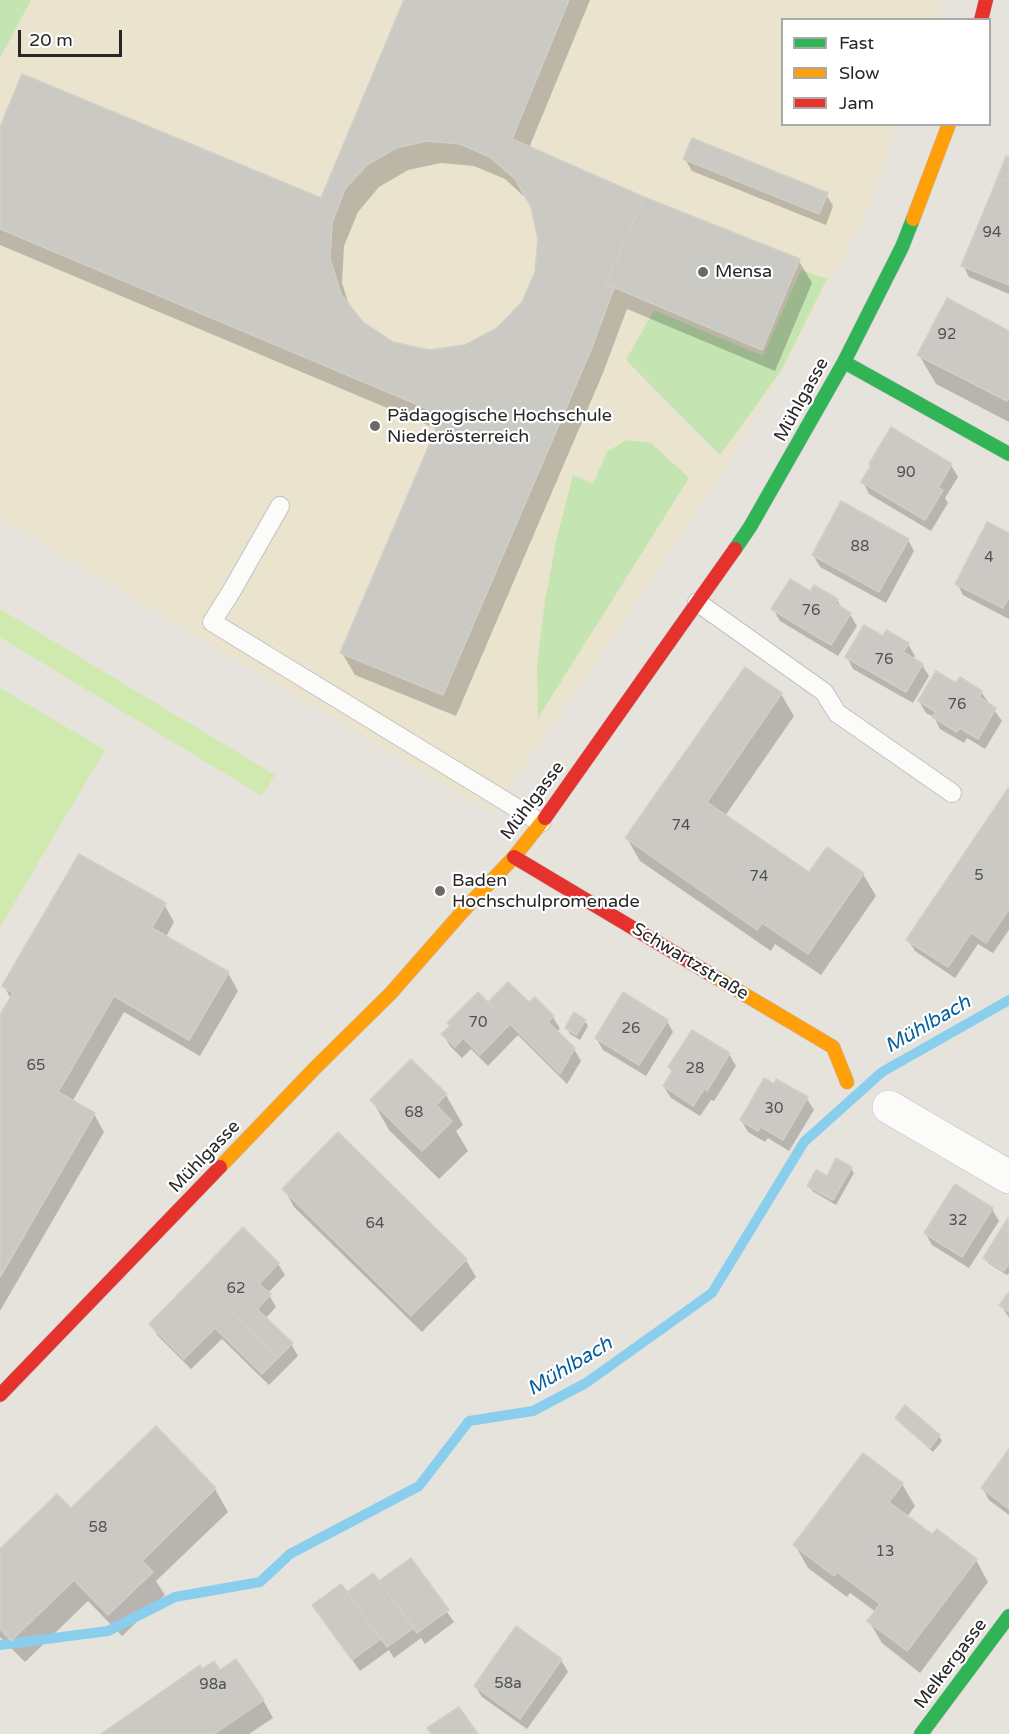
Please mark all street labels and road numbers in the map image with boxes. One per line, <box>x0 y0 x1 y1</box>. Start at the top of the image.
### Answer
street label: Mühlgasse <box>770 354 834 446</box>
street label: Mühlgasse <box>497 758 569 844</box>
street label: Schwartzstraße <box>628 919 752 1005</box>
street label: Mühlgasse <box>165 1116 245 1198</box>
street label: Melkergasse <box>910 1615 992 1713</box>

